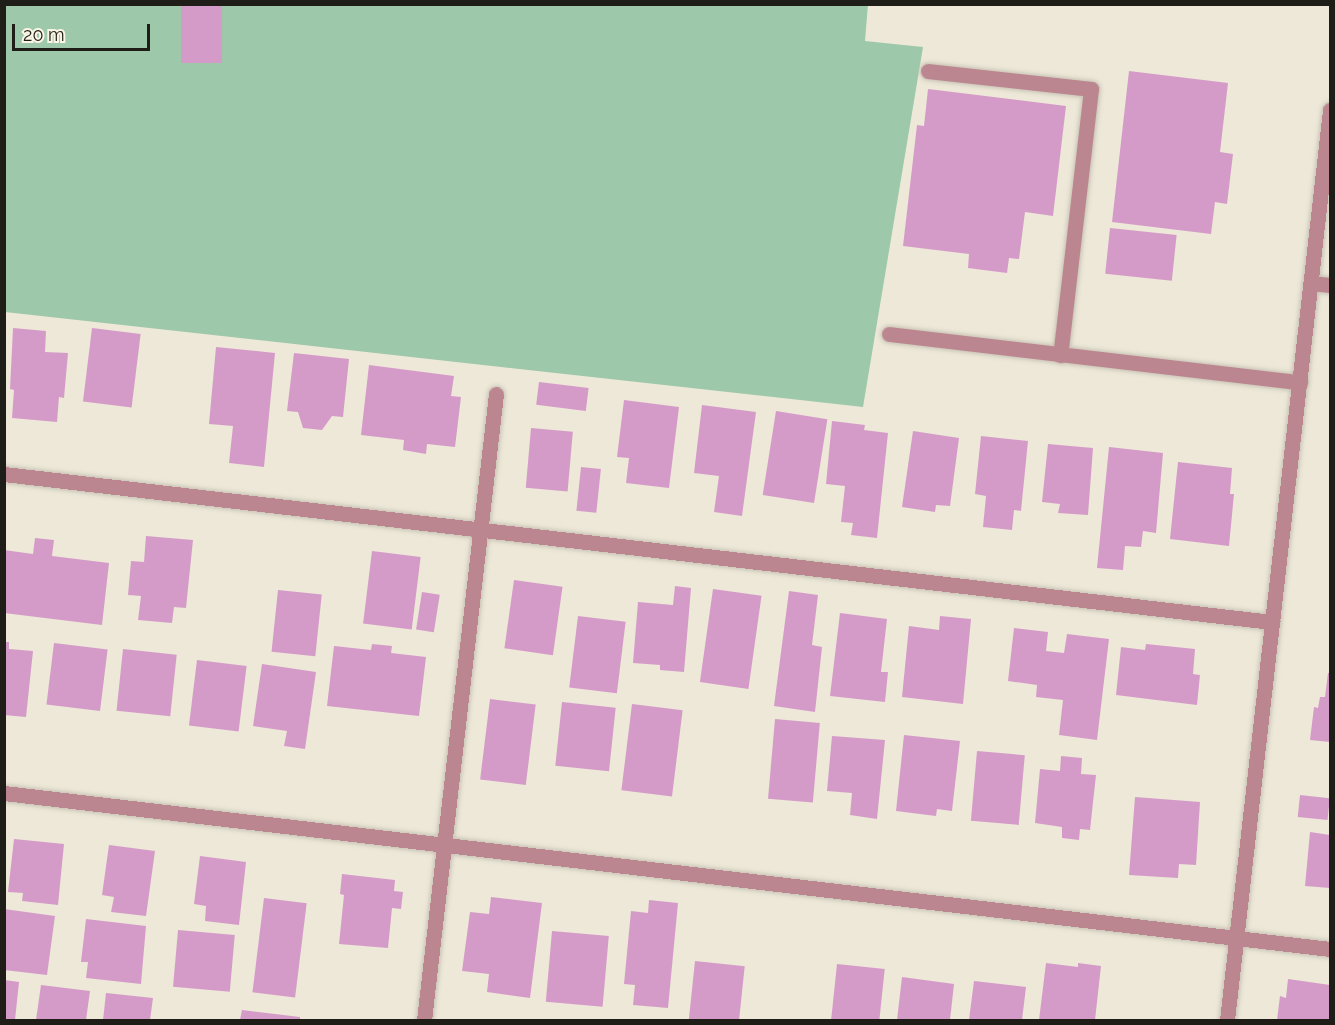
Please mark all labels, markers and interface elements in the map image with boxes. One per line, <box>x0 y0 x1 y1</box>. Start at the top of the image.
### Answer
scale bar <box>15 12 153 50</box>
text: 20 m <box>23 24 65 45</box>

